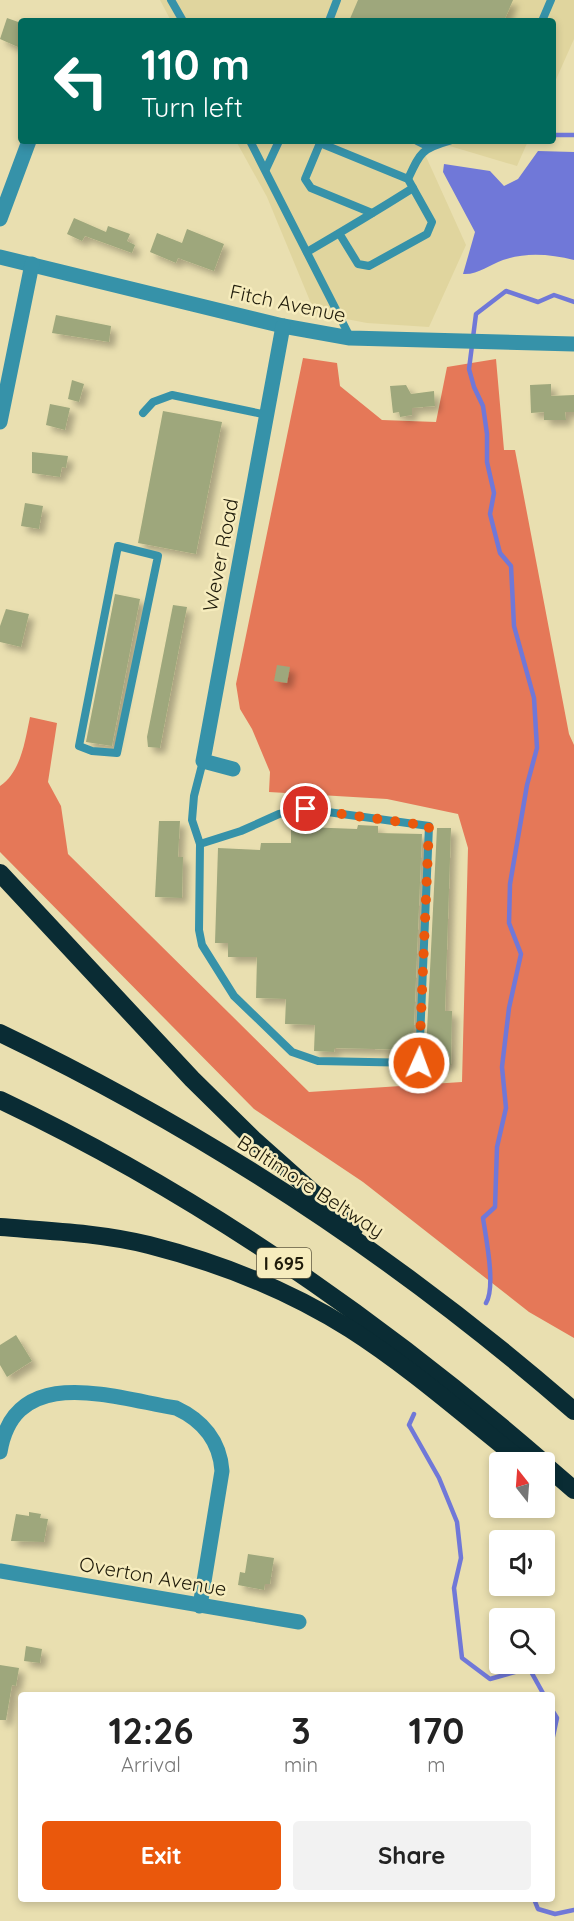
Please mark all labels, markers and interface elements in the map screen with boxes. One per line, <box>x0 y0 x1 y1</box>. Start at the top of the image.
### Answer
text: 110 m <box>141 38 250 91</box>
icon: left <box>42 42 120 120</box>
text: Turn left <box>141 90 243 124</box>
street label: Fitch Avenue <box>228 279 348 327</box>
street label: Wever Road <box>197 496 243 614</box>
pin <box>280 783 331 834</box>
icon: arrive <box>289 792 322 825</box>
position arrow <box>387 1031 451 1095</box>
street label: Baltimore Beltway <box>233 1129 389 1243</box>
road number: I 695 <box>257 1248 311 1278</box>
north arrow <box>489 1452 555 1518</box>
map controls <box>489 1452 555 1674</box>
button: sound <box>489 1530 555 1596</box>
street label: Overton Avenue <box>77 1551 229 1601</box>
button: search <box>489 1608 555 1674</box>
text: 12:26 <box>109 1708 193 1753</box>
text: 3 <box>291 1708 311 1753</box>
text: 170 <box>409 1708 464 1753</box>
text: Arrival <box>121 1752 181 1777</box>
text: min <box>284 1752 318 1777</box>
text: m <box>427 1752 446 1777</box>
button: Exit <box>42 1821 281 1890</box>
button: Share <box>293 1821 531 1890</box>

